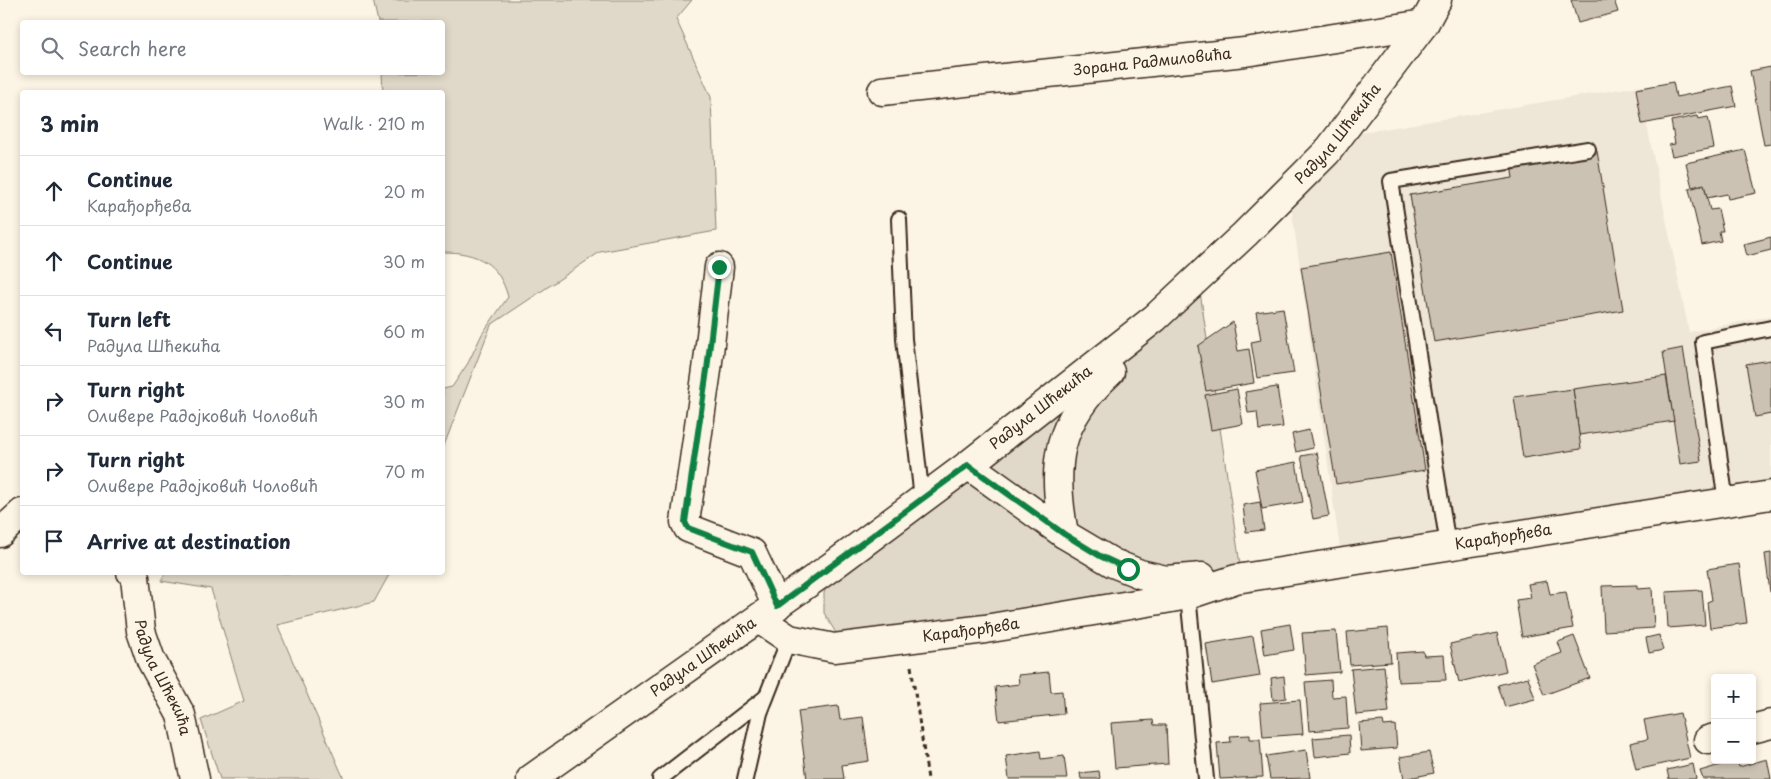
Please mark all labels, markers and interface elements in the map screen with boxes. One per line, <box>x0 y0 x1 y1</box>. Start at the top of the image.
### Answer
search box <box>20 20 445 75</box>
icon: search <box>38 34 66 62</box>
text: Search here <box>78 34 187 62</box>
street label: Зорана Радмиловића <box>1071 40 1233 80</box>
street label: Радула Шћекића <box>1288 77 1386 189</box>
text: 3 min <box>40 107 99 139</box>
text: Walk · 210 m <box>323 111 425 135</box>
text: Continue <box>87 165 173 193</box>
icon: ahead <box>40 177 68 205</box>
text: 20 m <box>384 179 425 203</box>
text: Карађорђева <box>87 193 191 217</box>
icon: ahead <box>40 247 68 275</box>
text: Continue <box>87 247 173 275</box>
text: 30 m <box>383 249 425 273</box>
route end <box>708 256 731 279</box>
text: Turn left <box>87 305 171 333</box>
icon: left <box>40 317 68 345</box>
text: 60 m <box>383 319 425 343</box>
text: Радула Шћекића <box>87 333 220 357</box>
street label: Радула Шћекића <box>984 358 1097 454</box>
text: Turn right <box>87 375 185 403</box>
icon: right <box>40 387 68 415</box>
text: 30 m <box>383 389 425 413</box>
text: Оливере Радојковић Чоловић <box>87 403 318 427</box>
text: Turn right <box>87 445 185 473</box>
icon: right <box>40 457 68 485</box>
text: 70 m <box>385 459 425 483</box>
text: Оливере Радојковић Чоловић <box>87 473 318 497</box>
street label: Карађорђева <box>1453 517 1554 555</box>
icon: arrive <box>40 527 68 555</box>
text: Arrive at destination <box>87 527 291 555</box>
route start <box>1117 558 1140 581</box>
street label: Радула Шћекића <box>645 610 761 701</box>
street label: Карађорђева <box>921 610 1022 647</box>
street label: Радула Шћекића <box>130 618 198 738</box>
map controls <box>1711 674 1756 764</box>
button: + <box>1711 674 1756 719</box>
button: − <box>1711 719 1756 764</box>

